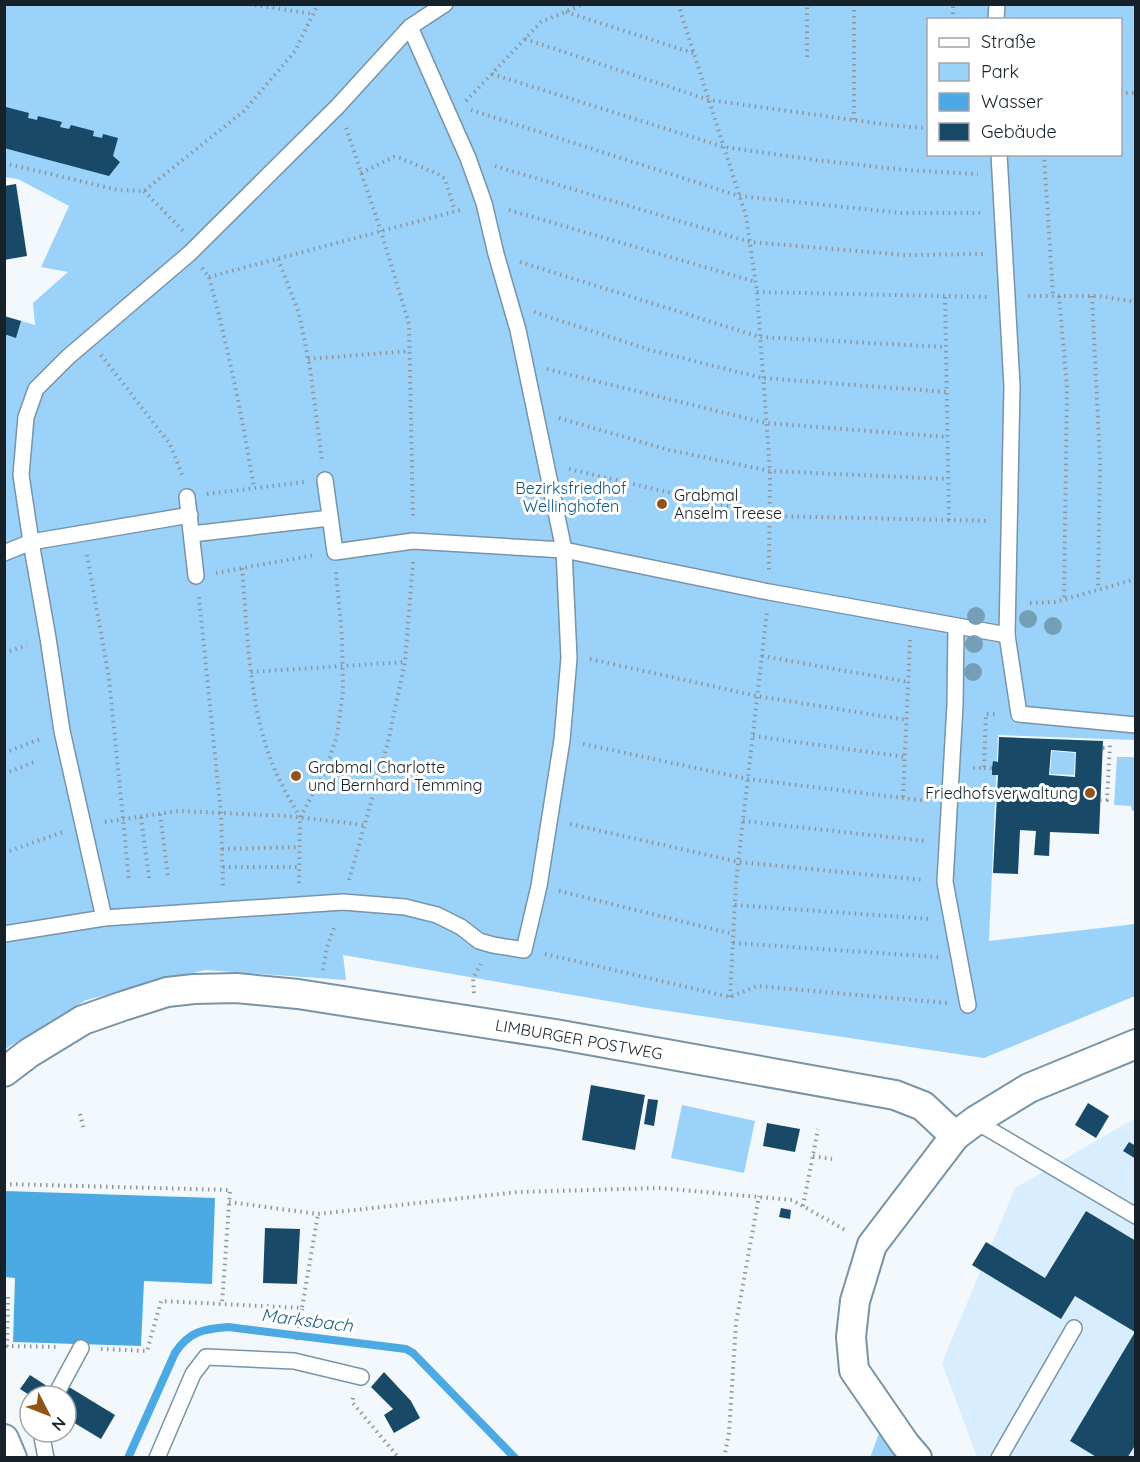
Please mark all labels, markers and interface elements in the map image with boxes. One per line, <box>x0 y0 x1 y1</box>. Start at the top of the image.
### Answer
legend <box>927 18 1122 156</box>
text: Straße <box>981 30 1036 53</box>
text: Park <box>981 60 1019 83</box>
text: Wasser <box>981 90 1043 113</box>
text: Gebäude <box>981 120 1057 143</box>
park label: Bezirksfriedhof Wellinghofen <box>515 478 627 516</box>
place label: Grabmal Anselm Treese <box>674 485 782 523</box>
marker: Grabmal Anselm Treese <box>655 497 669 511</box>
place label: Grabmal Charlotte und Bernhard Temming <box>308 757 483 795</box>
marker: Grabmal Charlotte und Bernhard Temming <box>289 769 303 783</box>
place label: Friedhofsverwaltung <box>925 783 1078 803</box>
marker: Friedhofsverwaltung <box>1083 786 1097 800</box>
street label: LIMBURGER POSTWEG <box>494 1014 664 1064</box>
water label: Marksbach <box>260 1303 355 1337</box>
north arrow <box>18 1384 78 1444</box>
text: N <box>48 1413 71 1435</box>

